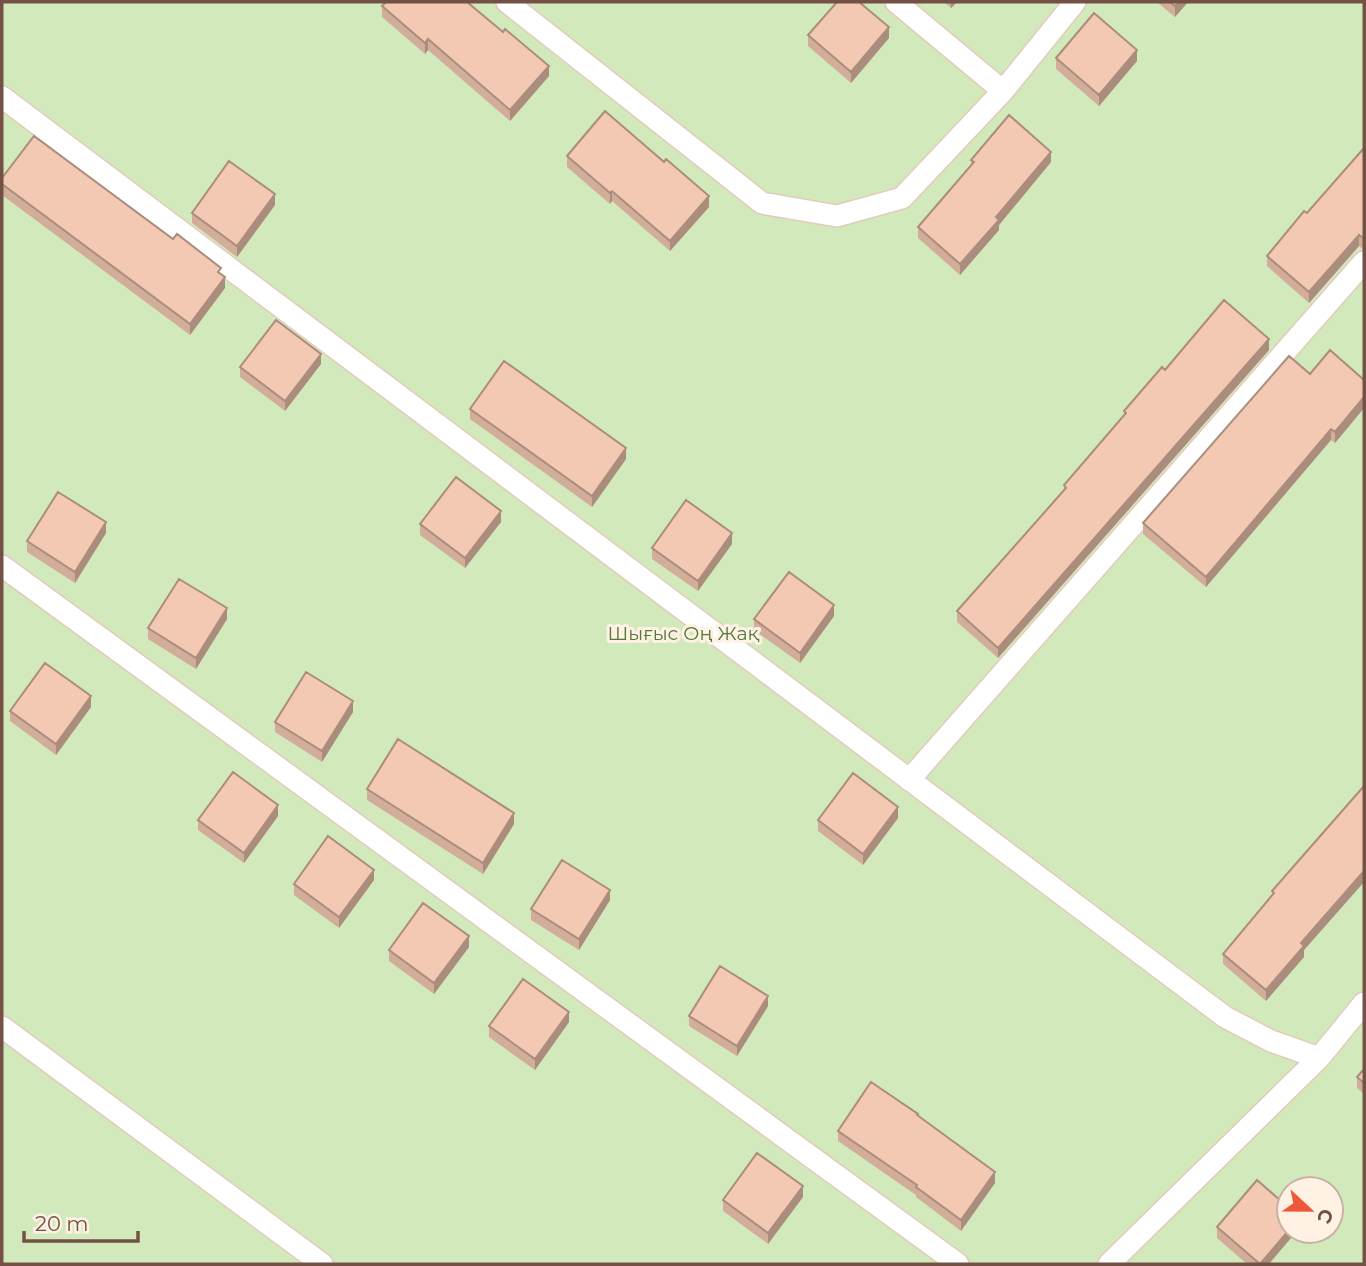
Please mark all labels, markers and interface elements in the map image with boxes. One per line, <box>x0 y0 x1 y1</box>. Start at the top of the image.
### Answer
park label: Шығыс Оң Жақ <box>607 622 760 645</box>
north arrow <box>1275 1175 1345 1245</box>
scale bar <box>24 1200 138 1244</box>
text: С <box>1312 1205 1339 1227</box>
text: 20 m <box>35 1211 89 1236</box>

